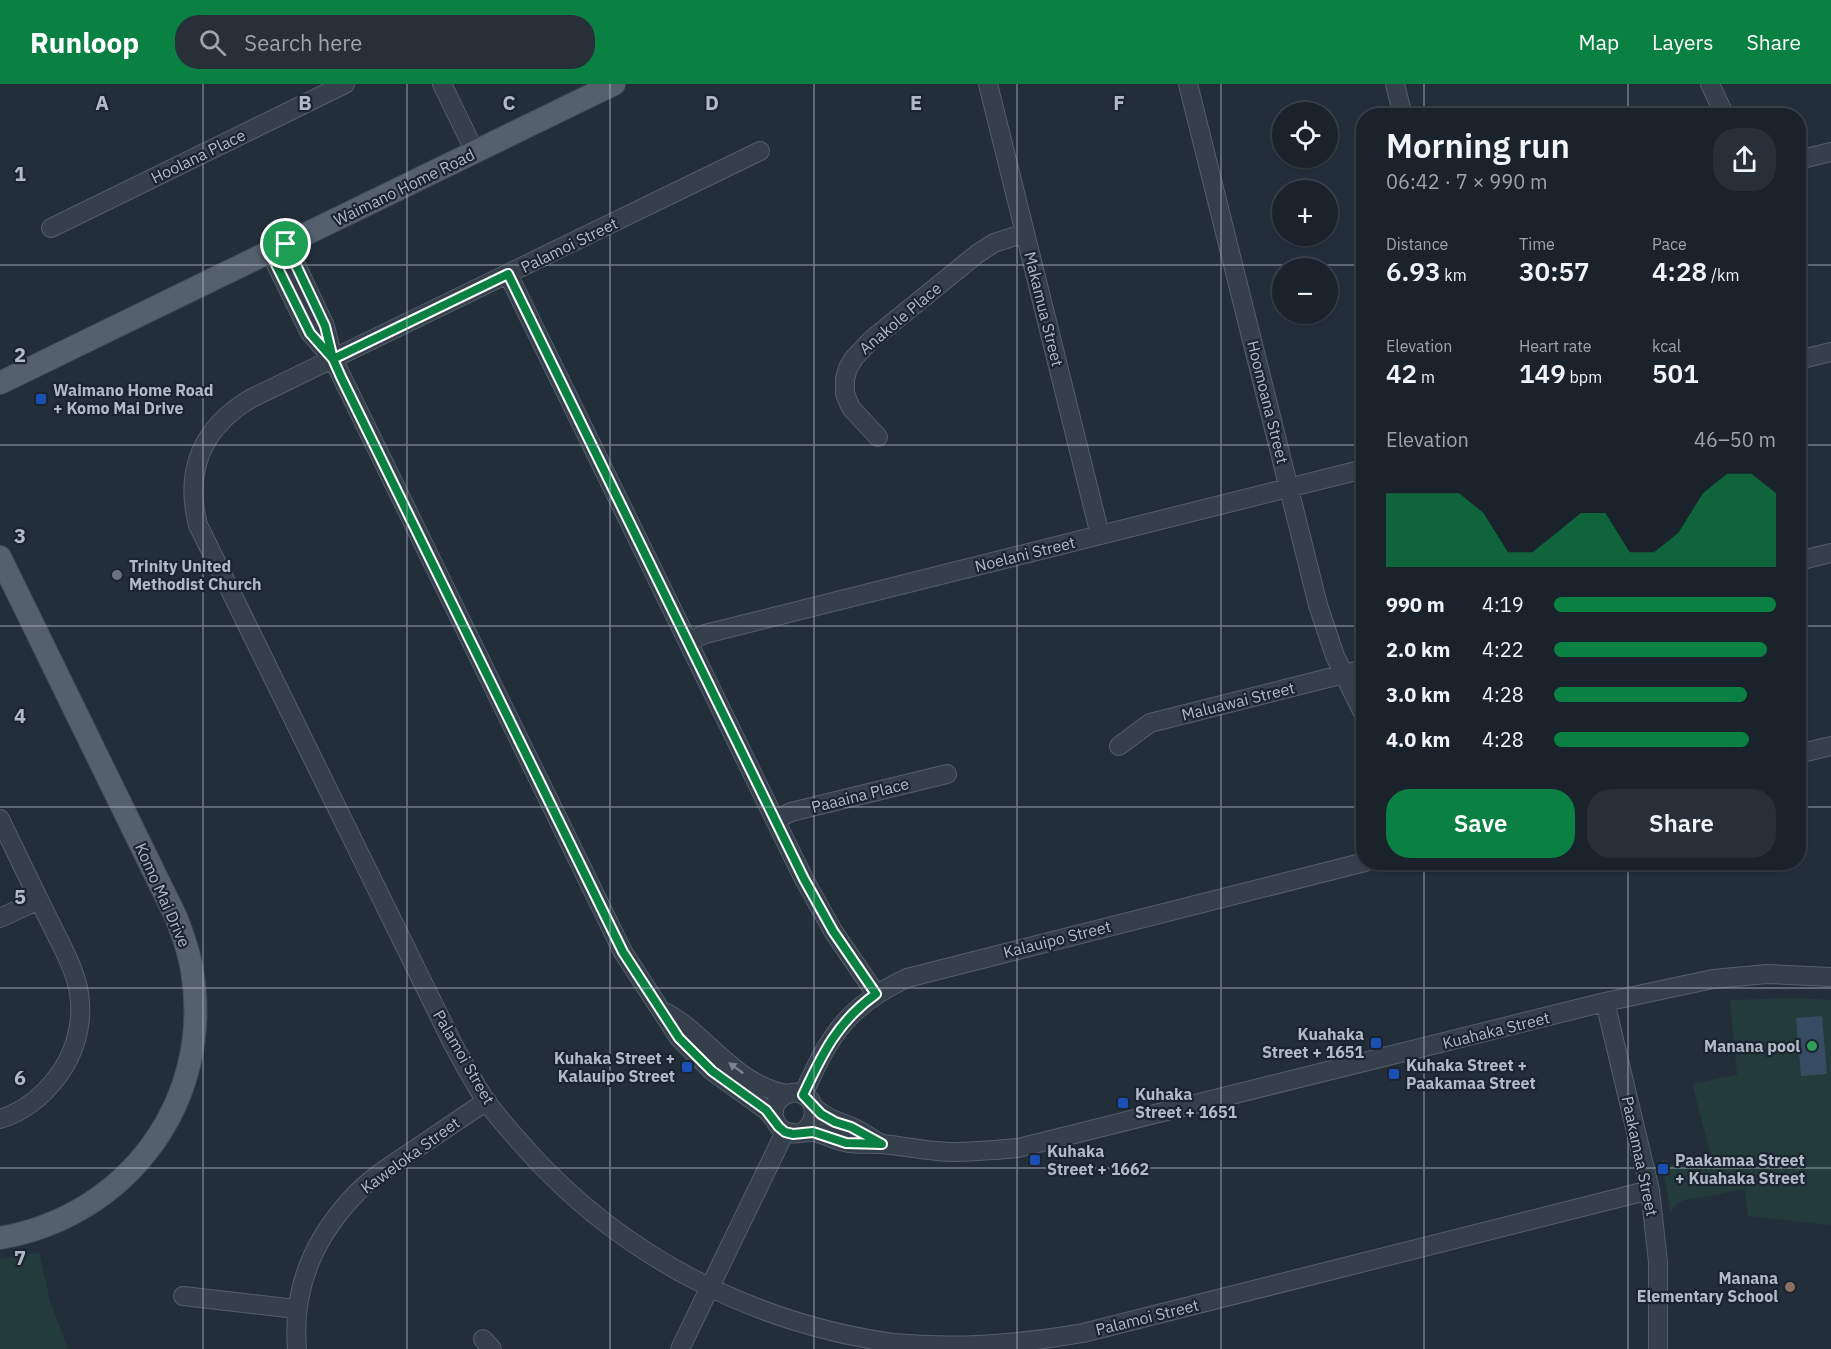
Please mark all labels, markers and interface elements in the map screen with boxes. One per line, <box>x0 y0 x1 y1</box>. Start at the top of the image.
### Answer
search box <box>175 15 595 69</box>
text: Runloop <box>30 24 139 61</box>
icon: search <box>196 26 229 59</box>
text: Search here <box>244 28 362 57</box>
text: Map <box>1579 28 1619 56</box>
text: Layers <box>1652 28 1714 56</box>
text: Share <box>1747 28 1801 56</box>
text: A <box>95 89 109 116</box>
text: B <box>298 89 312 116</box>
text: C <box>502 89 516 116</box>
text: D <box>705 89 719 116</box>
text: E <box>910 89 922 116</box>
text: F <box>1113 89 1125 116</box>
map controls <box>1272 102 1338 324</box>
button: locate <box>1272 102 1338 168</box>
street label: Hoolana Place <box>147 124 249 188</box>
text: Morning run <box>1386 124 1570 167</box>
button: share <box>1713 128 1776 191</box>
street label: Waimano Home Road <box>330 144 478 230</box>
text: 1 <box>14 160 26 187</box>
text: 06:42 · 7 × 990 m <box>1386 168 1547 195</box>
button: + <box>1272 180 1338 246</box>
street label: Palamoi Street <box>517 213 621 277</box>
pin <box>260 218 311 269</box>
icon: arrive <box>269 227 302 260</box>
text: Distance <box>1386 234 1448 254</box>
text: Time <box>1519 234 1555 254</box>
text: Pace <box>1652 234 1687 254</box>
street label: Makamua Street <box>1020 249 1068 369</box>
text: 6.93 <box>1386 254 1441 288</box>
text: 30:57 <box>1519 254 1590 288</box>
text: 4:28 <box>1652 254 1707 288</box>
button: − <box>1272 258 1338 324</box>
text: km <box>1441 265 1467 285</box>
text: /km <box>1707 265 1739 285</box>
street label: Anakole Place <box>855 278 945 358</box>
text: Elevation <box>1386 336 1452 356</box>
text: Heart rate <box>1519 336 1592 356</box>
text: kcal <box>1652 336 1681 356</box>
street label: Hoomoana Street <box>1243 338 1293 466</box>
text: 2 <box>14 341 26 368</box>
text: 42 <box>1386 356 1417 390</box>
text: 149 <box>1519 356 1566 390</box>
text: 501 <box>1652 356 1699 390</box>
text: m <box>1417 367 1435 387</box>
text: bpm <box>1566 367 1602 387</box>
place label: Waimano Home Road + Komo Mai Drive <box>53 380 214 418</box>
marker: Waimano Home Road + Komo Mai Drive <box>34 392 48 406</box>
text: Elevation <box>1386 426 1469 453</box>
text: 46–50 m <box>1694 426 1776 453</box>
text: 3 <box>14 522 26 549</box>
street label: Noelani Street <box>973 532 1077 576</box>
place label: Trinity United Methodist Church <box>129 556 262 594</box>
marker: Trinity United Methodist Church <box>110 568 124 582</box>
text: 990 m <box>1386 591 1445 618</box>
text: 4:19 <box>1482 591 1524 618</box>
text: 2.0 km <box>1386 636 1450 663</box>
text: 4:22 <box>1482 636 1524 663</box>
street label: Maluawai Street <box>1179 677 1297 725</box>
text: 3.0 km <box>1386 681 1450 708</box>
text: 4:28 <box>1482 681 1524 708</box>
text: 4 <box>14 702 26 729</box>
text: 4.0 km <box>1386 726 1450 753</box>
text: 4:28 <box>1482 726 1524 753</box>
street label: Paaaina Place <box>809 773 911 817</box>
button: Save <box>1386 789 1575 858</box>
button: Share <box>1587 789 1776 858</box>
street label: Komo Mai Drive <box>131 840 195 950</box>
text: 5 <box>14 883 26 910</box>
street label: Kalauipo Street <box>1001 916 1113 962</box>
street label: Palamoi Street <box>429 1006 499 1108</box>
street label: Kuahaka Street <box>1440 1007 1552 1053</box>
place label: Kuahaka Street + 1651 <box>1262 1024 1364 1062</box>
marker: Kuahaka Street + 1651 <box>1369 1036 1383 1050</box>
place label: Manana pool <box>1704 1036 1800 1056</box>
marker: Manana pool <box>1805 1039 1819 1053</box>
place label: Kuhaka Street + Kalauipo Street <box>554 1048 675 1086</box>
place label: Kuhaka Street + Paakamaa Street <box>1406 1055 1536 1093</box>
marker: Kuhaka Street + Kalauipo Street <box>680 1060 694 1074</box>
one-way arrow <box>728 1063 743 1075</box>
text: 6 <box>14 1064 26 1091</box>
marker: Kuhaka Street + Paakamaa Street <box>1387 1067 1401 1081</box>
place label: Kuhaka Street + 1651 <box>1135 1084 1237 1122</box>
street label: Paakamaa Street <box>1618 1094 1662 1218</box>
marker: Kuhaka Street + 1651 <box>1116 1096 1130 1110</box>
street label: Kaweloka Street <box>357 1112 463 1198</box>
place label: Kuhaka Street + 1662 <box>1047 1141 1149 1179</box>
place label: Paakamaa Street + Kuahaka Street <box>1675 1150 1805 1188</box>
marker: Kuhaka Street + 1662 <box>1028 1153 1042 1167</box>
marker: Paakamaa Street + Kuahaka Street <box>1656 1162 1670 1176</box>
text: 7 <box>14 1244 26 1271</box>
place label: Manana Elementary School <box>1637 1268 1778 1306</box>
marker: Manana Elementary School <box>1783 1280 1797 1294</box>
street label: Palamoi Street <box>1093 1295 1201 1339</box>

